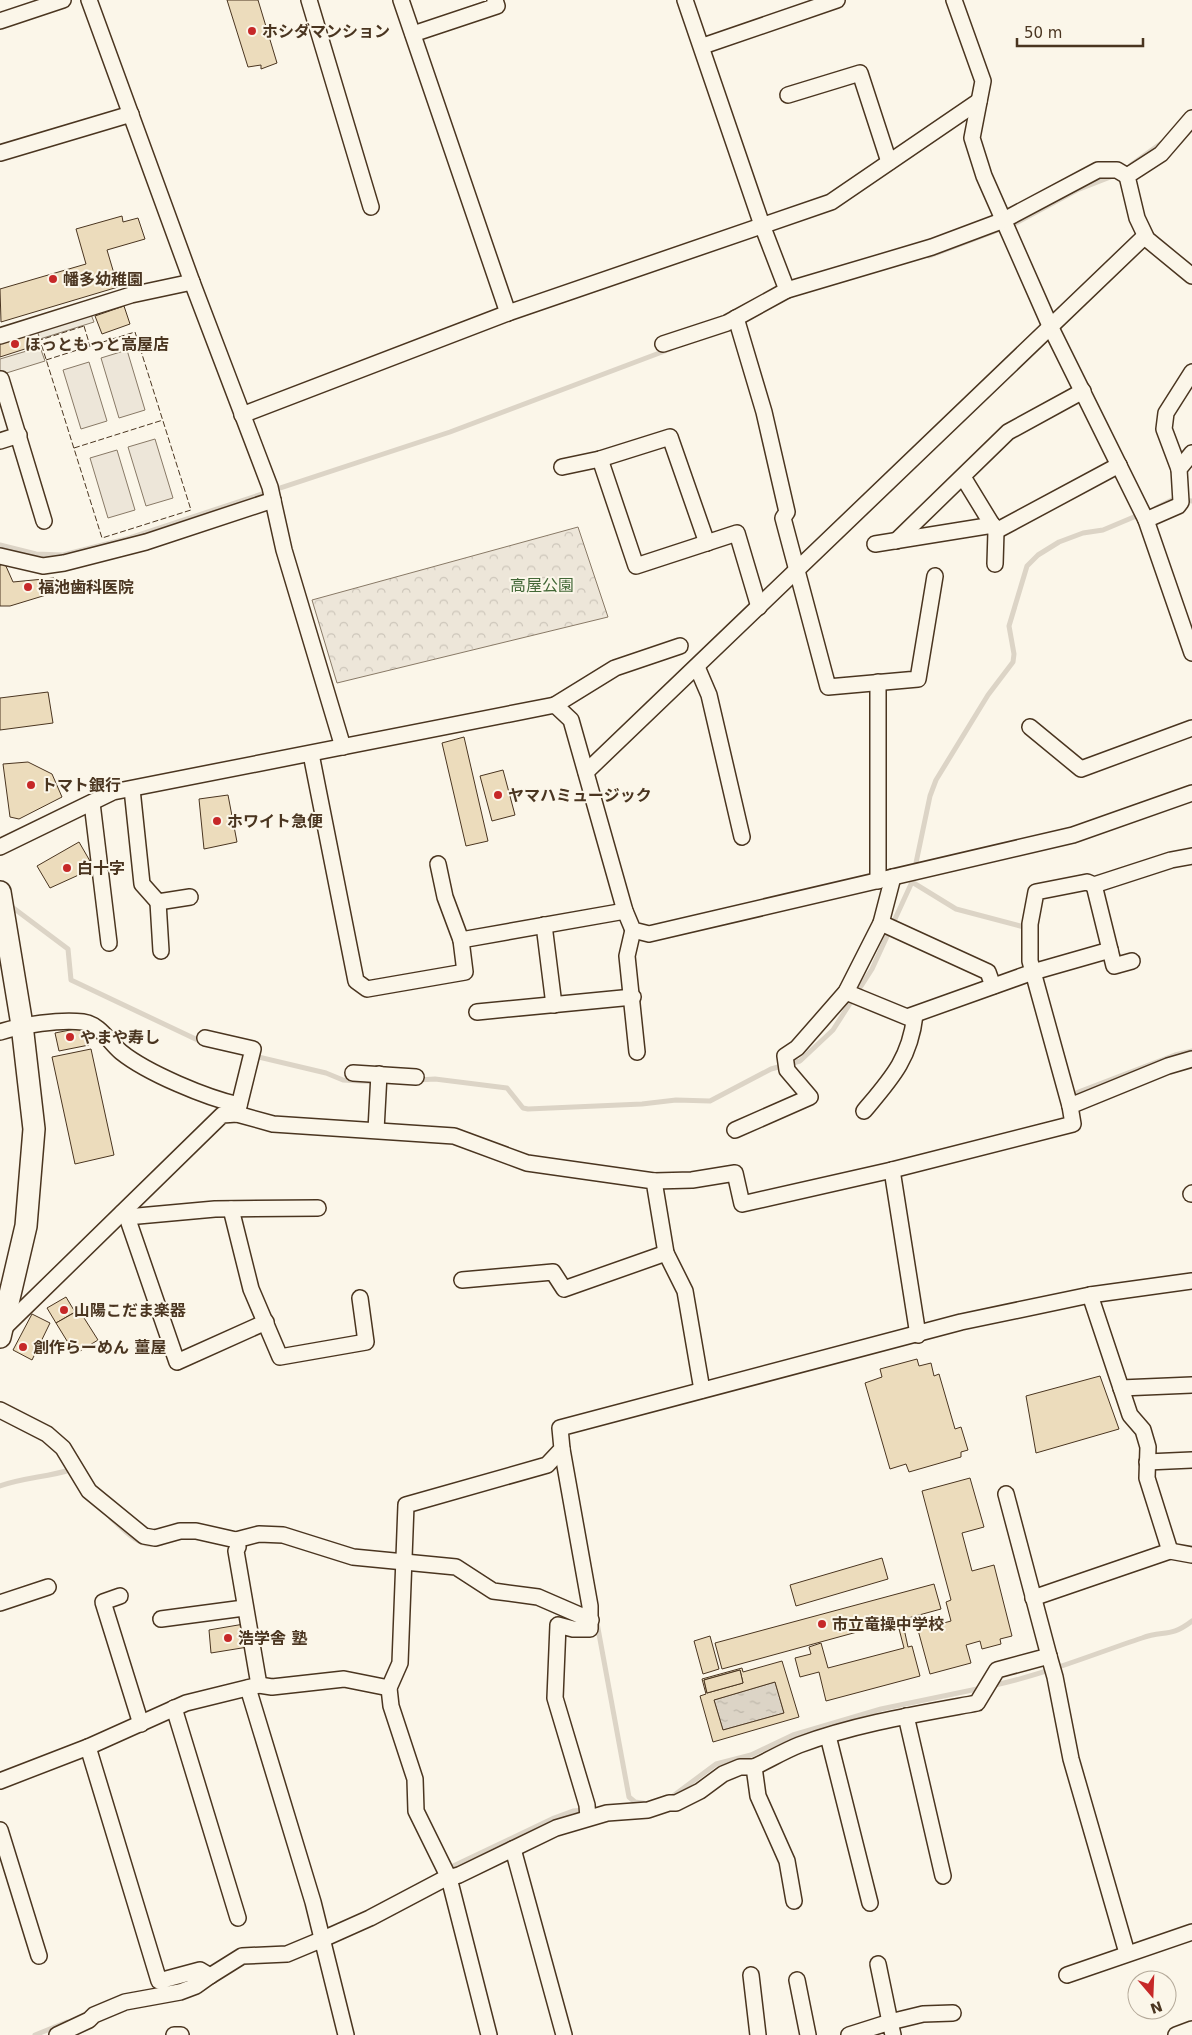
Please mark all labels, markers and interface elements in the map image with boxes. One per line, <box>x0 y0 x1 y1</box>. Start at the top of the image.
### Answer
scale bar <box>1017 15 1143 47</box>
place label: ホシダマンション <box>262 22 390 41</box>
text: 50 m <box>1024 24 1062 42</box>
marker: ホシダマンション <box>246 25 258 37</box>
place label: 幡多幼稚園 <box>63 270 143 289</box>
marker: 幡多幼稚園 <box>47 273 59 285</box>
place label: ほっともっと高屋店 <box>25 335 169 354</box>
marker: ほっともっと高屋店 <box>9 338 21 350</box>
park label: 高屋公園 <box>510 576 574 595</box>
place label: 福池歯科医院 <box>38 578 134 597</box>
marker: 福池歯科医院 <box>22 581 34 593</box>
place label: トマト銀行 <box>41 776 121 795</box>
marker: トマト銀行 <box>25 779 37 791</box>
place label: ヤマハミュージック <box>508 786 652 805</box>
marker: ヤマハミュージック <box>492 789 504 801</box>
place label: ホワイト急便 <box>227 812 323 831</box>
marker: ホワイト急便 <box>211 815 223 827</box>
place label: 白十字 <box>77 859 125 878</box>
marker: 白十字 <box>61 862 73 874</box>
place label: やまや寿し <box>80 1028 160 1047</box>
marker: やまや寿し <box>64 1031 76 1043</box>
place label: 山陽こだま楽器 <box>74 1301 187 1320</box>
marker: 山陽こだま楽器 <box>58 1304 70 1316</box>
place label: 創作らーめん 薑屋 <box>33 1338 167 1357</box>
marker: 創作らーめん 薑屋 <box>17 1341 29 1353</box>
place label: 市立竜操中学校 <box>832 1615 944 1634</box>
marker: 市立竜操中学校 <box>816 1618 828 1630</box>
place label: 浩学舎 塾 <box>238 1629 308 1648</box>
marker: 浩学舎 塾 <box>222 1632 234 1644</box>
north arrow <box>1127 1970 1177 2020</box>
text: N <box>1148 1998 1164 2017</box>

